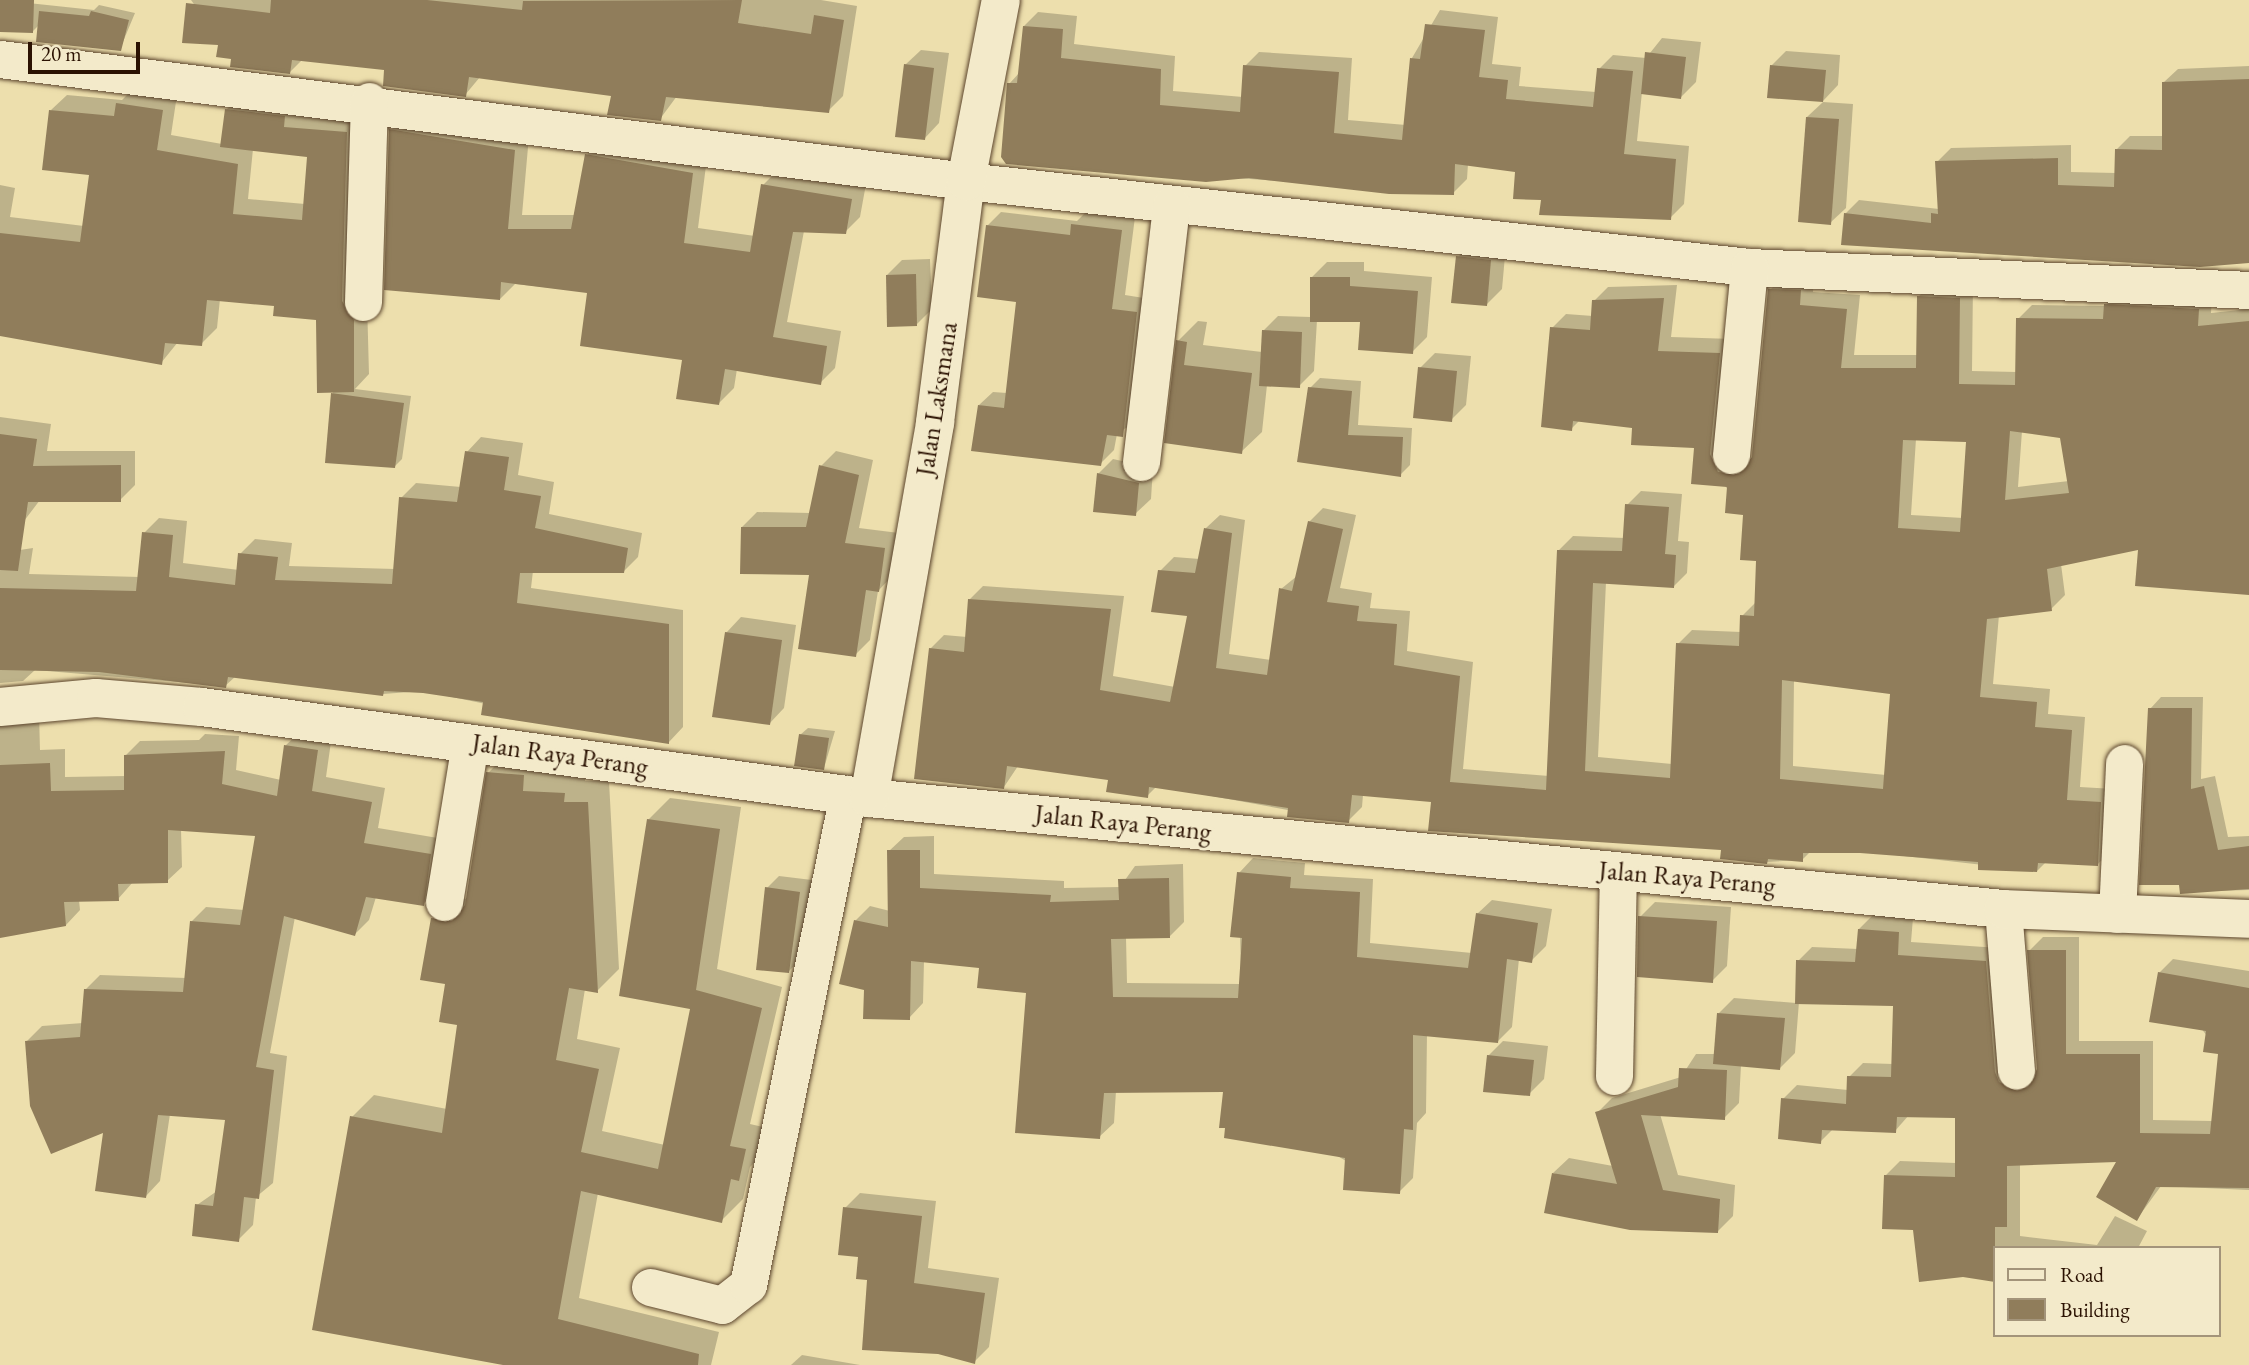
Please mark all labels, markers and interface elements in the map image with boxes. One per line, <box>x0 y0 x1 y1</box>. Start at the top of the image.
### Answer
scale bar <box>32 28 144 72</box>
text: 20 m <box>41 40 82 67</box>
street label: Jalan Laksmana <box>909 320 965 478</box>
street label: Jalan Raya Perang <box>470 727 650 783</box>
street label: Jalan Raya Perang <box>1033 798 1213 848</box>
street label: Jalan Raya Perang <box>1597 855 1777 901</box>
legend <box>1994 1246 2221 1337</box>
text: Road <box>2060 1261 2104 1288</box>
text: Building <box>2060 1296 2130 1323</box>

